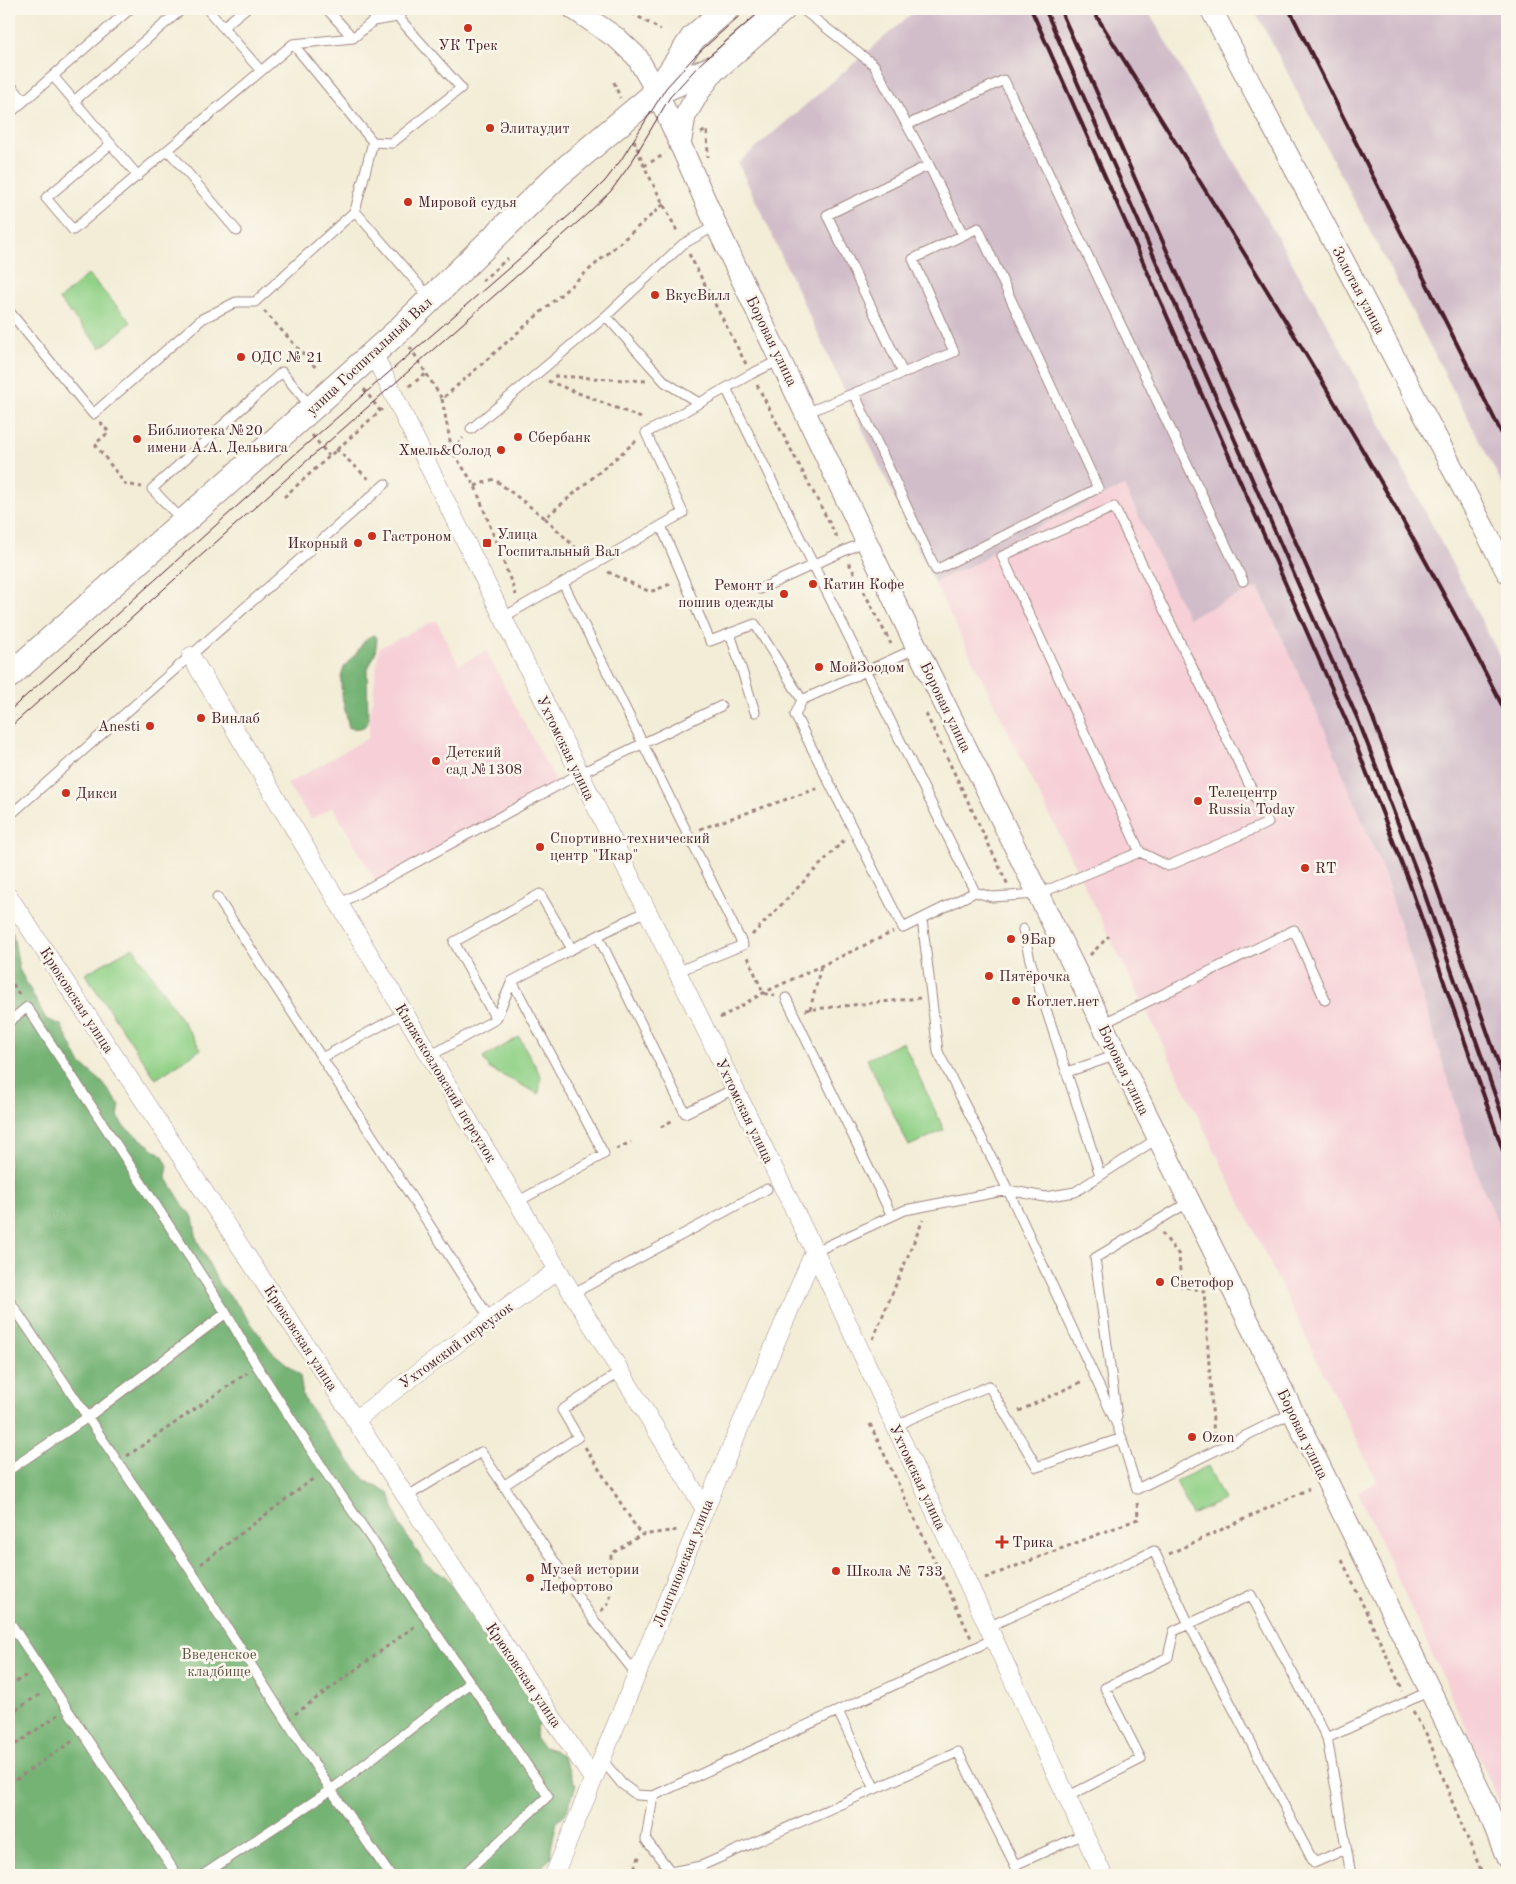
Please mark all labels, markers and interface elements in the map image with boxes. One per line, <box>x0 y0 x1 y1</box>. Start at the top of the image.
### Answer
marker: УК Трек <box>462 22 474 34</box>
place label: УК Трек <box>438 39 498 54</box>
marker: Элитаудит <box>484 122 496 134</box>
place label: Элитаудит <box>500 122 570 137</box>
marker: Мировой судья <box>402 196 414 208</box>
place label: Мировой судья <box>418 196 517 211</box>
street label: Золотая улица <box>1328 245 1387 337</box>
marker: ВкусВилл <box>649 289 661 301</box>
place label: ВкусВилл <box>665 289 730 304</box>
street label: Боровая улица <box>742 294 799 390</box>
street label: улица Госпитальный Вал <box>304 295 436 419</box>
marker: ОДС № 21 <box>235 351 247 363</box>
place label: ОДС № 21 <box>251 351 324 366</box>
place label: Библиотека №20 имени А.А. Дельвига <box>147 424 289 456</box>
marker: Сбербанк <box>512 431 524 443</box>
place label: Сбербанк <box>528 431 591 446</box>
marker: Библиотека №20 имени А.А. Дельвига <box>131 433 143 445</box>
place label: Хмель&Солод <box>398 444 492 459</box>
marker: Хмель&Солод <box>495 444 507 456</box>
place label: Улица Госпитальный Вал <box>497 528 620 560</box>
marker: Гастроном <box>366 530 378 542</box>
place label: Гастроном <box>382 530 452 545</box>
place label: Икорный <box>288 537 348 552</box>
marker: Икорный <box>352 537 364 549</box>
marker: Улица Госпитальный Вал <box>481 537 493 549</box>
marker: Катин Кофе <box>807 578 819 590</box>
place label: Катин Кофе <box>823 578 904 593</box>
place label: Ремонт и пошив одежды <box>678 579 774 611</box>
marker: Ремонт и пошив одежды <box>778 588 790 600</box>
street label: Боровая улица <box>916 660 973 756</box>
marker: МойЗоодом <box>813 661 825 673</box>
place label: МойЗоодом <box>829 661 905 676</box>
street label: Ухтомская улица <box>533 694 597 804</box>
marker: Винлаб <box>195 712 207 724</box>
place label: Винлаб <box>211 712 260 727</box>
place label: Anesti <box>98 720 140 735</box>
marker: Anesti <box>144 720 156 732</box>
place label: Детский сад №1308 <box>446 746 522 778</box>
marker: Детский сад №1308 <box>430 755 442 767</box>
place label: Телецентр Russia Today <box>1208 786 1296 818</box>
marker: Дикси <box>60 787 72 799</box>
place label: Дикси <box>76 787 117 802</box>
marker: Телецентр Russia Today <box>1192 795 1204 807</box>
place label: Спортивно-технический центр "Икар" <box>550 832 710 864</box>
marker: Спортивно-технический центр "Икар" <box>534 841 546 853</box>
marker: RT <box>1299 862 1311 874</box>
place label: RT <box>1315 862 1336 877</box>
marker: 9Бар <box>1005 933 1017 945</box>
place label: 9Бар <box>1021 933 1056 948</box>
street label: Крюковская улица <box>36 945 116 1057</box>
marker: Пятёрочка <box>983 970 995 982</box>
place label: Пятёрочка <box>999 970 1071 985</box>
marker: Котлет.нет <box>1010 995 1022 1007</box>
place label: Котлет.нет <box>1026 995 1099 1010</box>
street label: Княжекозловский переулок <box>391 1002 498 1166</box>
street label: Боровая улица <box>1094 1023 1151 1119</box>
street label: Ухтомская улица <box>712 1057 776 1167</box>
marker: Светофор <box>1154 1276 1166 1288</box>
place label: Светофор <box>1170 1276 1234 1291</box>
street label: Крюковская улица <box>260 1283 340 1395</box>
street label: Ухтомский переулок <box>397 1300 517 1392</box>
street label: Боровая улица <box>1273 1387 1330 1483</box>
street label: Ухтомская улица <box>886 1423 948 1533</box>
marker: Ozon <box>1186 1431 1198 1443</box>
place label: Ozon <box>1202 1431 1235 1446</box>
street label: Лонгиновская улица <box>652 1497 717 1630</box>
marker: Трика <box>996 1536 1008 1548</box>
place label: Трика <box>1012 1536 1054 1551</box>
place label: Музей истории Лефортово <box>540 1563 639 1595</box>
marker: Школа № 733 <box>830 1565 842 1577</box>
place label: Школа № 733 <box>846 1565 943 1580</box>
marker: Музей истории Лефортово <box>524 1572 536 1584</box>
street label: Крюковская улица <box>482 1621 564 1731</box>
park label: Введенское кладбище <box>181 1648 257 1680</box>

